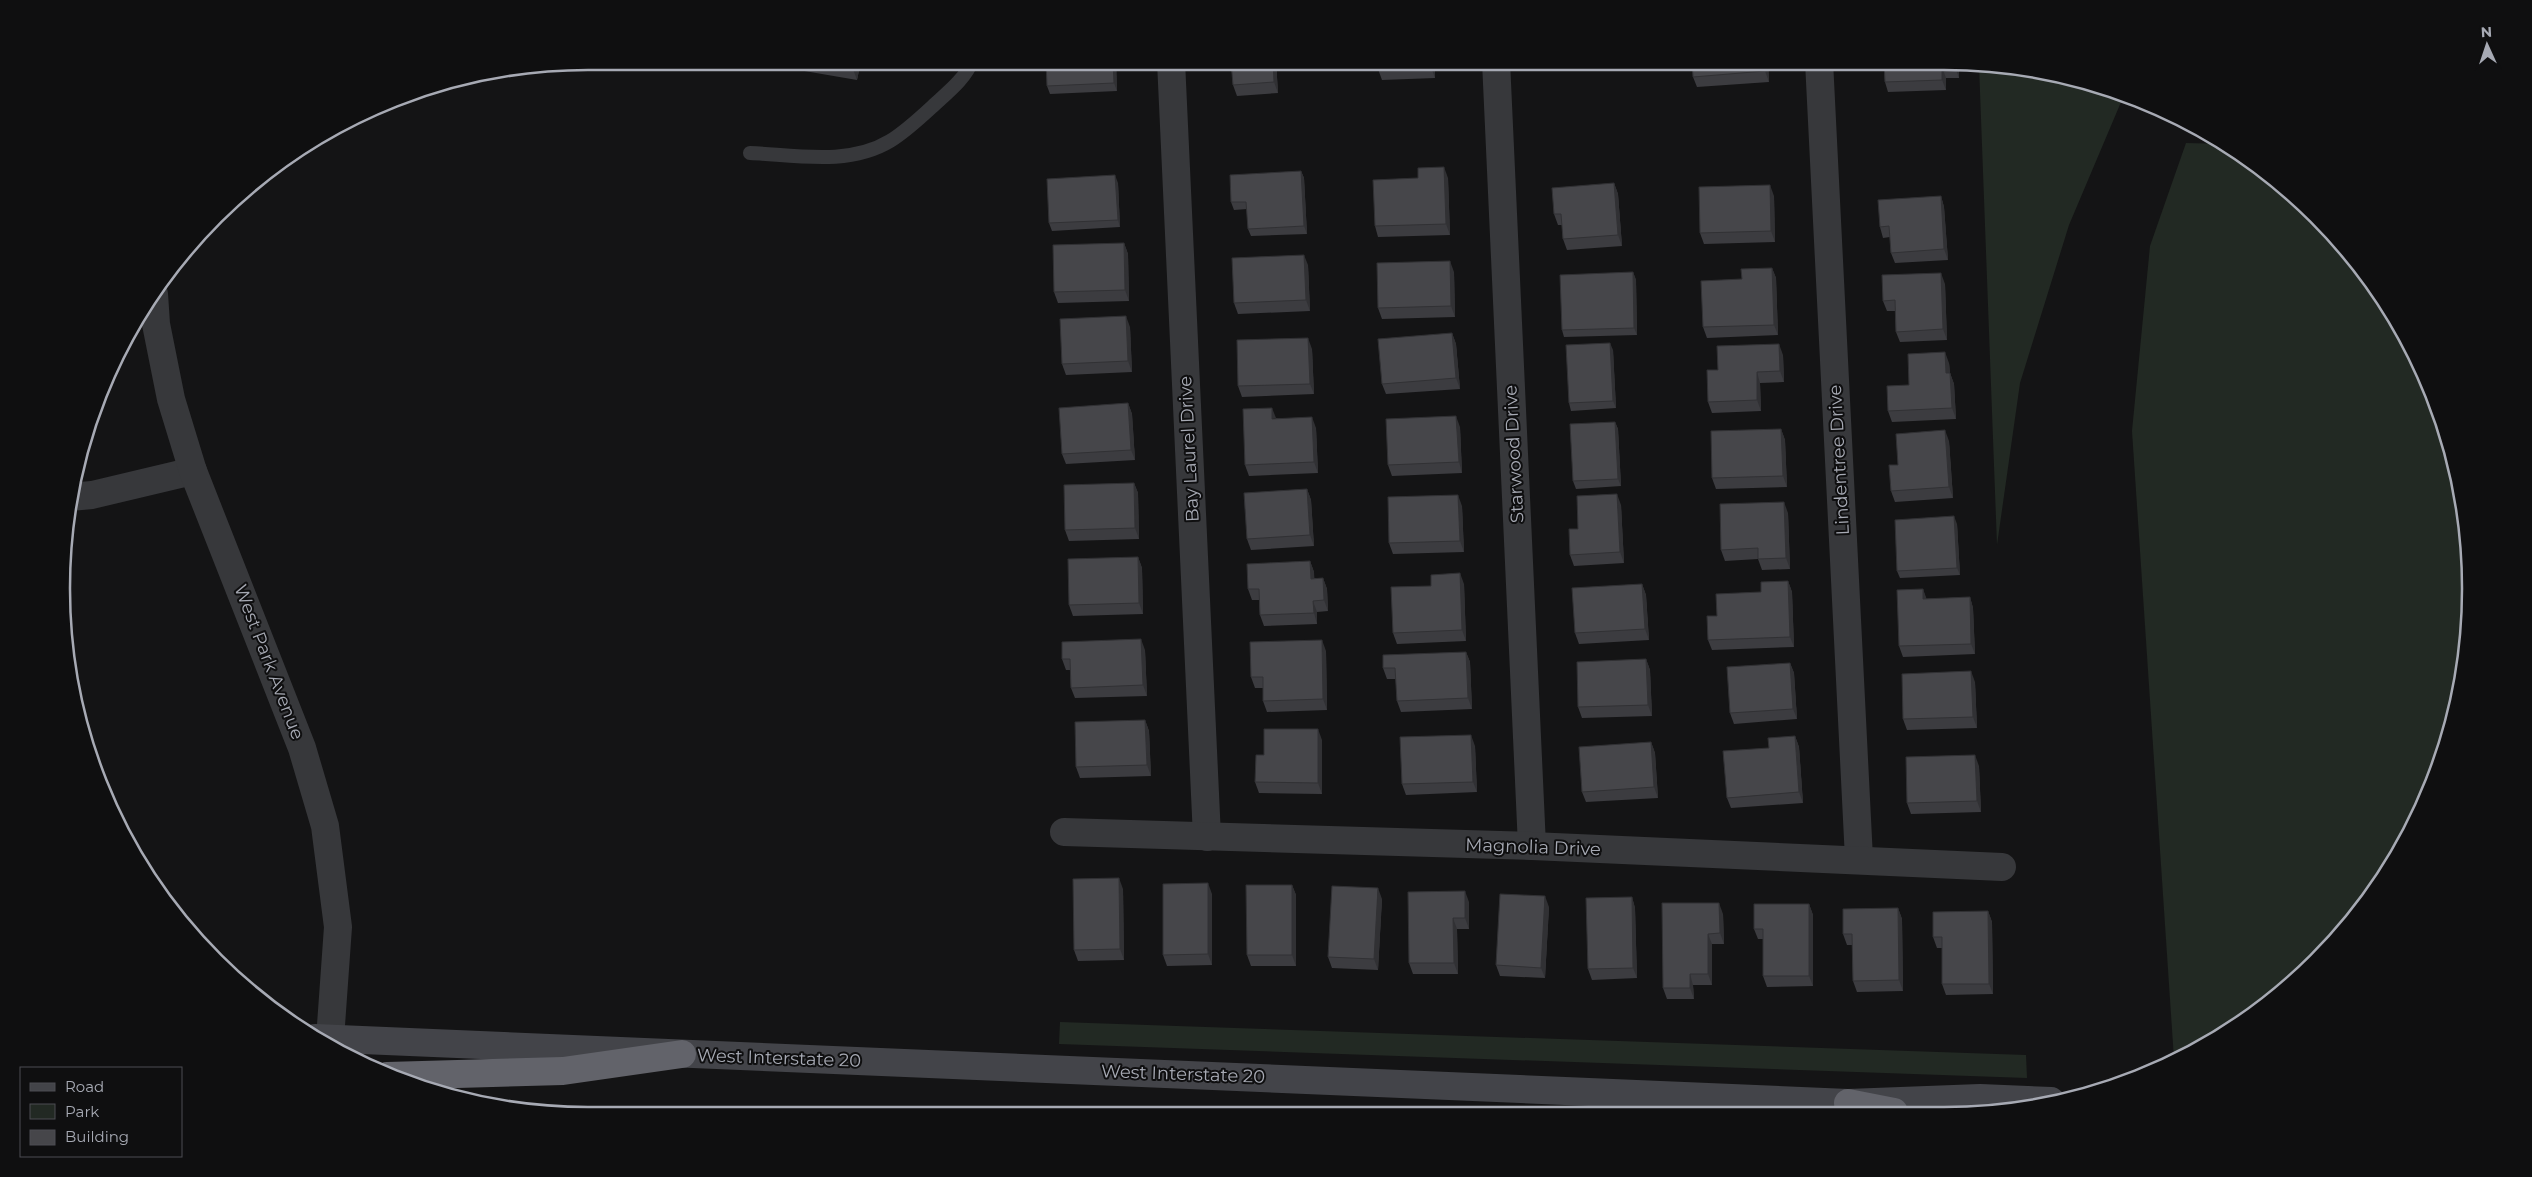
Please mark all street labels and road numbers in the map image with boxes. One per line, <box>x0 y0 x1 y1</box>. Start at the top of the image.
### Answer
street label: Bay Laurel Drive <box>1174 375 1204 523</box>
street label: Starwood Drive <box>1499 384 1529 524</box>
street label: Lindentree Drive <box>1824 384 1854 536</box>
street label: West Park Avenue <box>229 581 309 743</box>
street label: Magnolia Drive <box>1465 834 1601 860</box>
street label: West Interstate 20 <box>697 1044 861 1072</box>
street label: West Interstate 20 <box>1101 1060 1265 1088</box>

